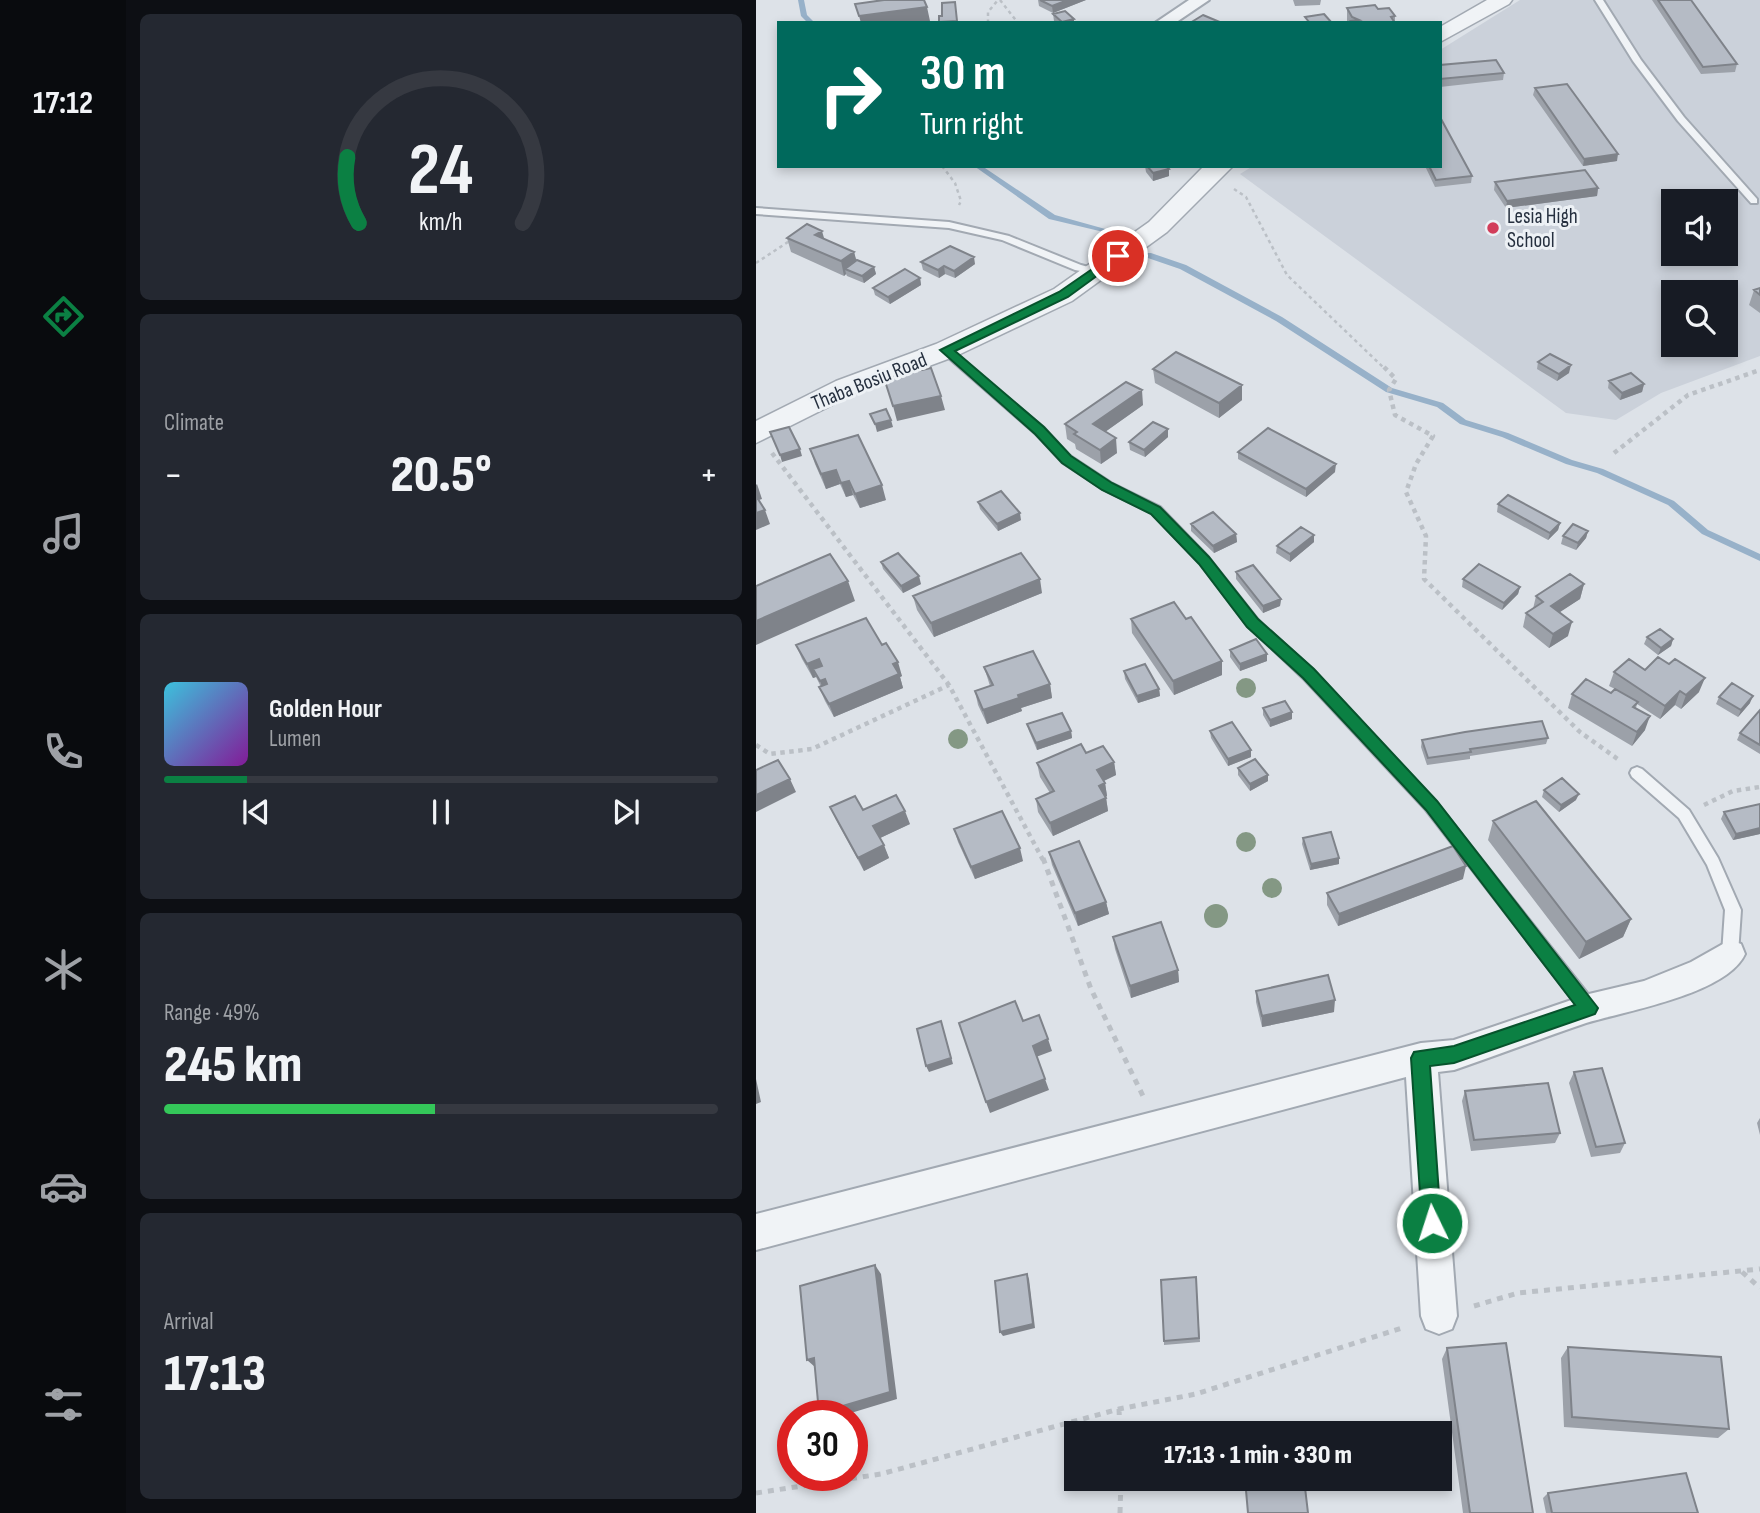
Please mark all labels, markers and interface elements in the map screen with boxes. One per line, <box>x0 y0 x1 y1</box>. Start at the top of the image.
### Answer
text: 30 m <box>920 45 1005 104</box>
icon: right <box>805 49 896 140</box>
text: 17:12 <box>33 84 93 123</box>
text: Turn right <box>920 105 1024 144</box>
text: 24 <box>408 127 474 215</box>
map controls <box>1661 189 1738 357</box>
button: sound <box>1661 189 1738 266</box>
place label: Lesia High School <box>1507 204 1578 253</box>
text: km/h <box>419 207 463 238</box>
marker: Lesia High School <box>1485 220 1501 236</box>
pin <box>1088 226 1148 286</box>
icon: arrive <box>1099 237 1137 275</box>
button: search <box>1661 280 1738 357</box>
icon: directions <box>39 292 88 341</box>
street label: Thaba Bosiu Road <box>808 347 930 416</box>
text: Climate <box>164 409 224 437</box>
text: 20.5° <box>390 444 492 507</box>
text: − <box>164 453 183 498</box>
text: + <box>699 453 718 498</box>
icon: music <box>39 509 88 558</box>
text: Golden Hour <box>269 694 382 725</box>
text: Lumen <box>269 725 321 753</box>
icon: phone <box>39 727 88 776</box>
icon: previous <box>237 793 275 831</box>
icon: pause <box>422 793 460 831</box>
icon: next <box>607 793 645 831</box>
icon: climate <box>39 945 88 994</box>
text: Range · 49% <box>164 999 260 1027</box>
text: 245 km <box>164 1034 302 1097</box>
icon: car <box>39 1162 88 1211</box>
position arrow <box>1395 1186 1469 1260</box>
text: Arrival <box>164 1308 213 1336</box>
text: 17:13 <box>164 1343 266 1406</box>
icon: filters <box>39 1380 88 1429</box>
speed limit sign: 30 <box>777 1400 868 1491</box>
text: 17:13 · 1 min · 330 m <box>1164 1440 1352 1471</box>

